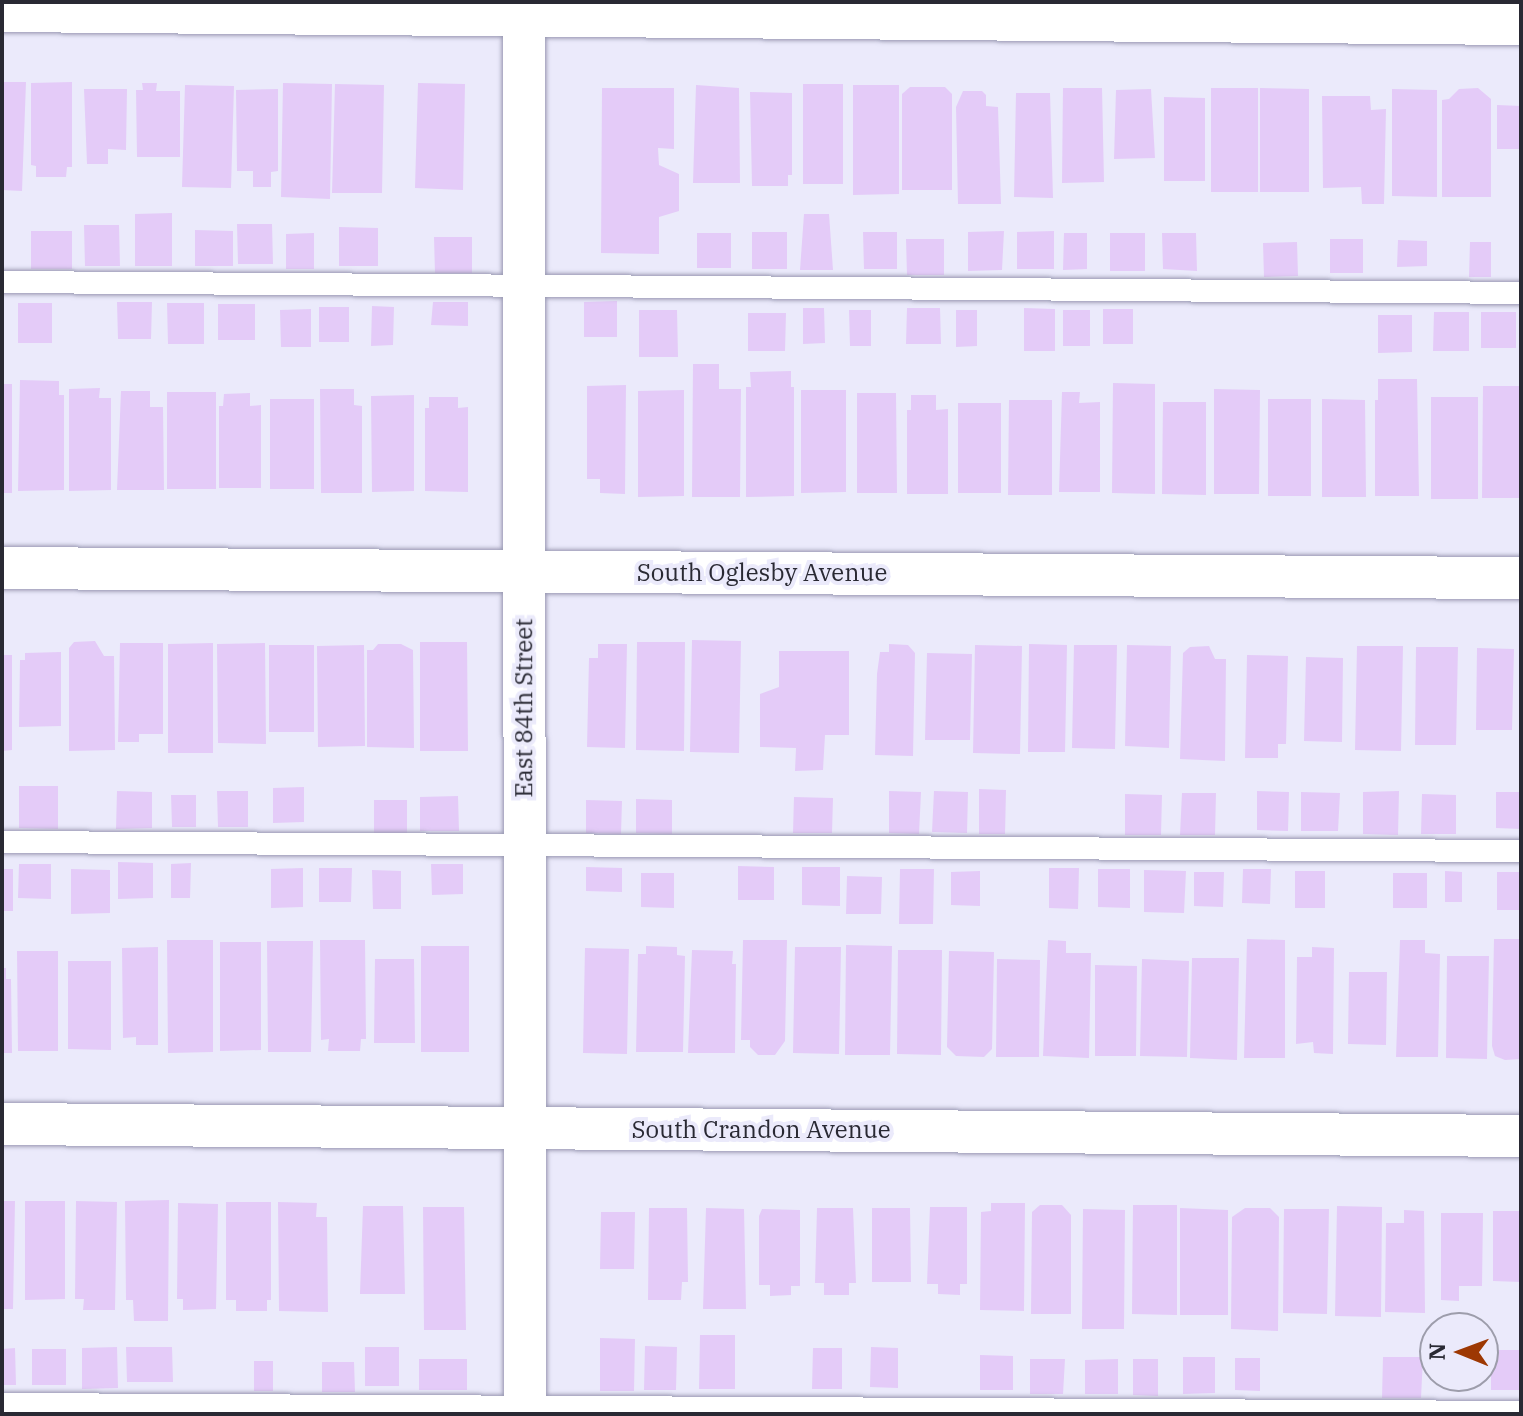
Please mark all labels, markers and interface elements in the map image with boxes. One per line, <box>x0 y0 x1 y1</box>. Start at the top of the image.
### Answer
street label: South Oglesby Avenue <box>637 559 887 587</box>
street label: East 84th Street <box>510 618 538 798</box>
street label: South Crandon Avenue <box>631 1116 891 1144</box>
north arrow <box>1419 1312 1499 1392</box>
text: N <box>1422 1343 1451 1361</box>

